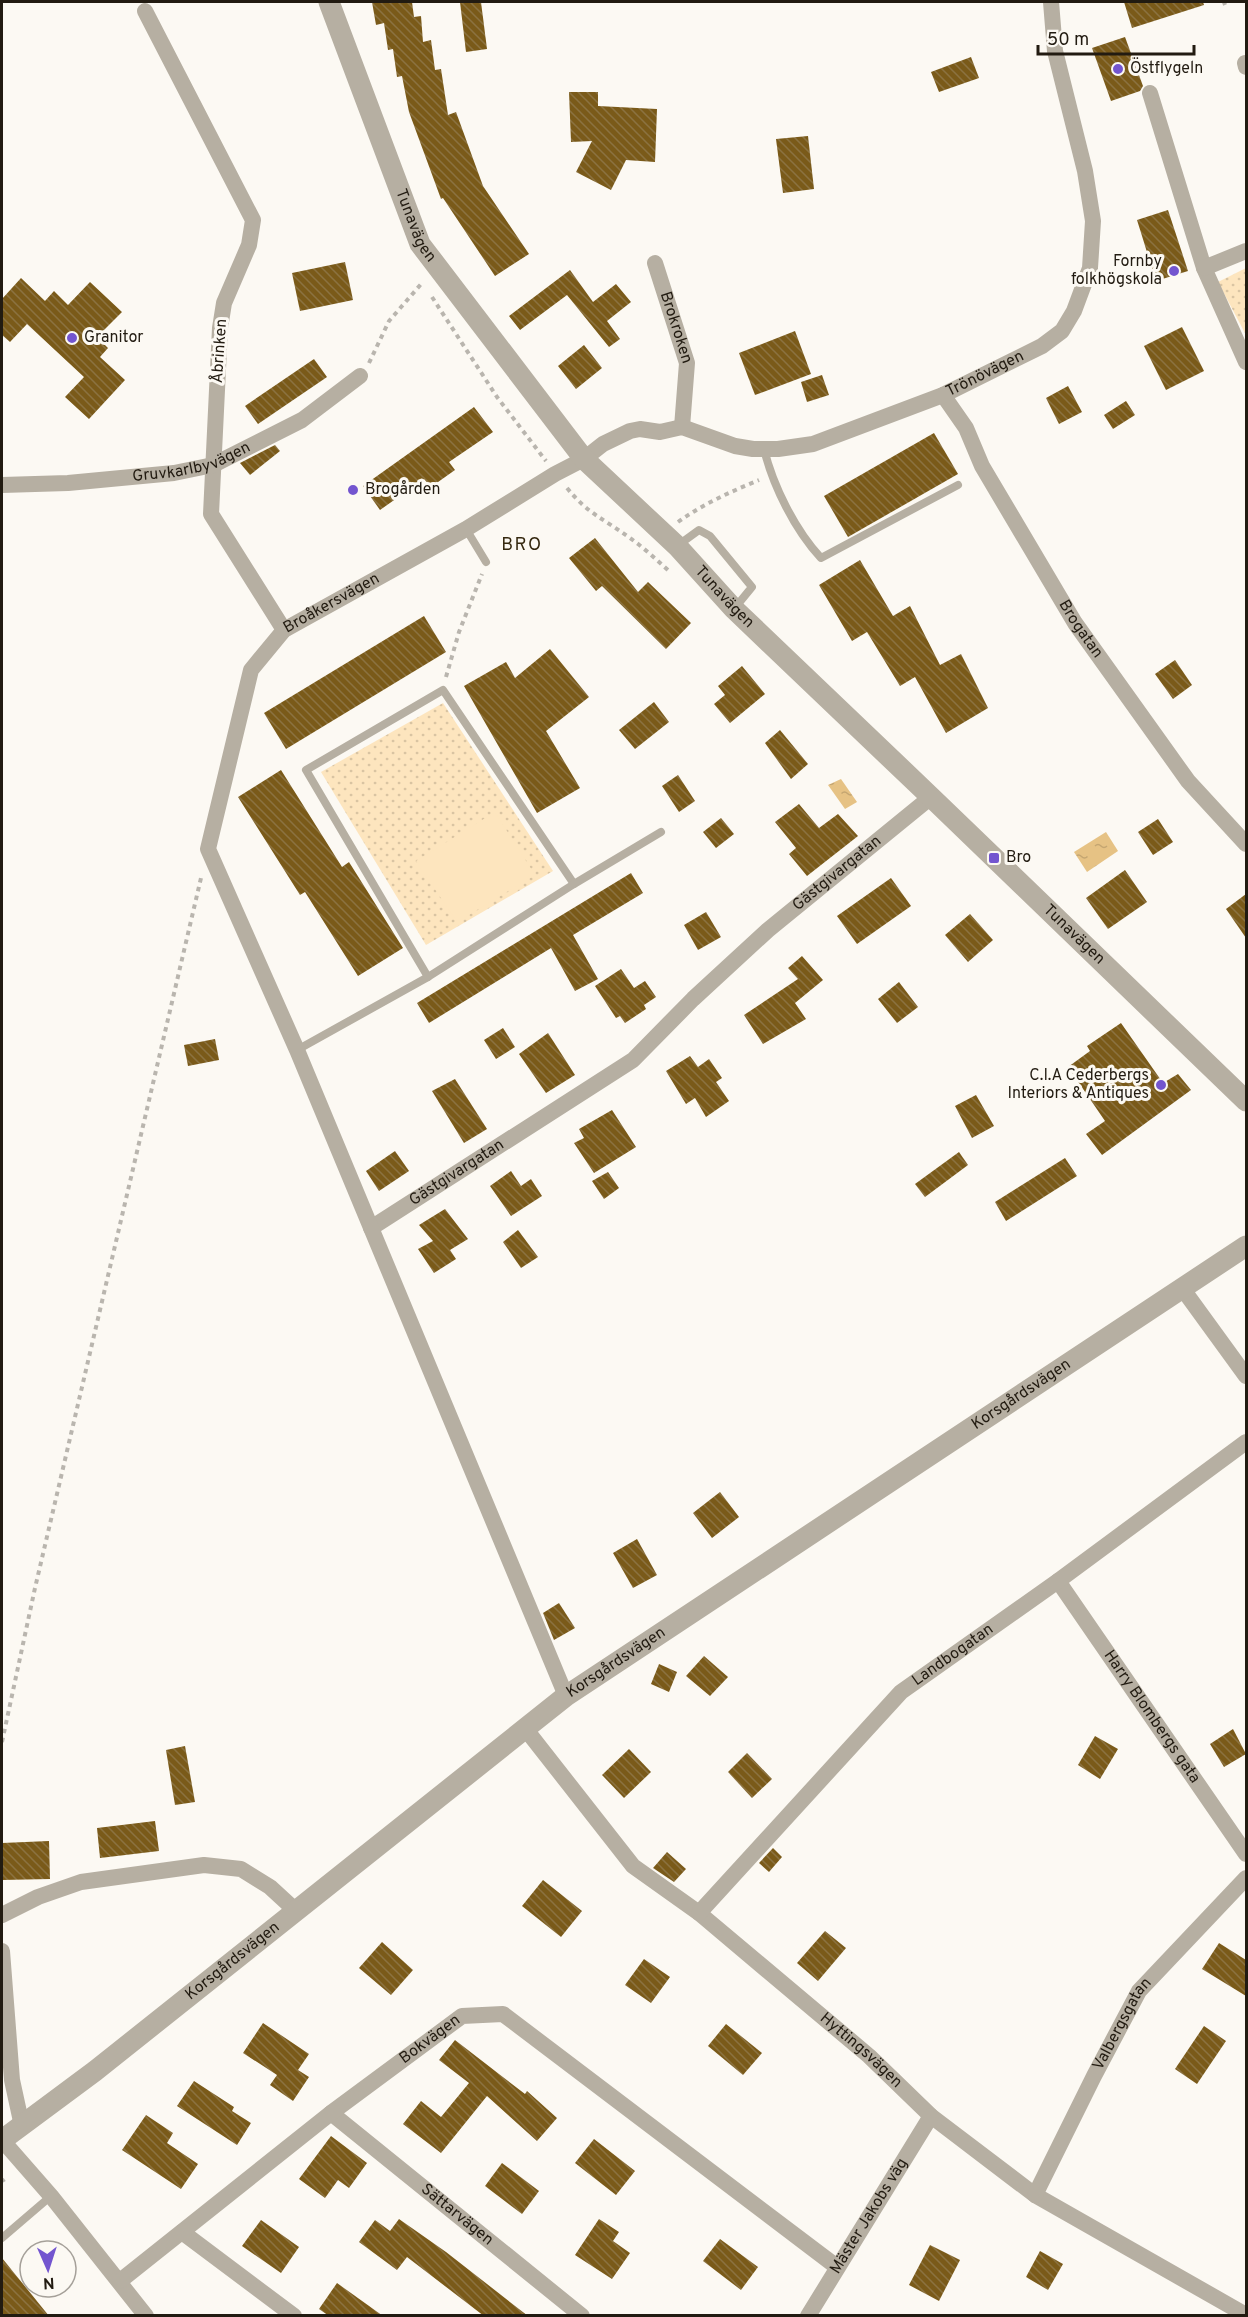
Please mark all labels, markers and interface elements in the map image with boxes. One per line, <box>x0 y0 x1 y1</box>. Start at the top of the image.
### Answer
scale bar <box>1038 18 1194 56</box>
text: 50 m <box>1047 29 1089 52</box>
place label: Östflygeln <box>1130 57 1203 79</box>
marker: Östflygeln <box>1111 62 1125 76</box>
street label: Tunavägen <box>390 186 440 266</box>
place label: Fornby folkhögskola <box>1071 252 1162 290</box>
marker: Fornby folkhögskola <box>1167 264 1181 278</box>
street label: Brokroken <box>655 289 697 366</box>
street label: Åbrinken <box>207 318 232 384</box>
place label: Granitor <box>84 328 144 348</box>
marker: Granitor <box>65 331 79 345</box>
street label: Trönövägen <box>943 346 1027 402</box>
street label: Gruvkarlbyvägen <box>132 438 254 487</box>
place label: Brogården <box>365 480 441 500</box>
marker: Brogården <box>346 483 360 497</box>
district label: BRO <box>501 534 543 557</box>
street label: Tunavägen <box>690 562 758 633</box>
street label: Broåkersvägen <box>280 569 383 638</box>
street label: Brogatan <box>1054 596 1107 662</box>
street label: Gästgivargatan <box>789 831 886 916</box>
place label: Bro <box>1006 848 1031 868</box>
marker: Bro <box>987 851 1001 865</box>
street label: Tunavägen <box>1039 900 1109 969</box>
place label: C.I.A Cederbergs Interiors & Antiques <box>1007 1066 1149 1104</box>
marker: C.I.A Cederbergs Interiors & Antiques <box>1154 1078 1168 1092</box>
street label: Gästgivargatan <box>406 1135 508 1211</box>
street label: Korsgårdsvägen <box>968 1355 1075 1435</box>
street label: Landbogatan <box>908 1620 998 1691</box>
street label: Korsgårdsvägen <box>563 1623 670 1703</box>
street label: Harry Blombergs gata <box>1099 1647 1204 1787</box>
street label: Korsgårdsvägen <box>182 1918 284 2005</box>
street label: Valbergsgatan <box>1089 1974 1156 2074</box>
street label: Hyttingsvägen <box>815 2009 906 2093</box>
street label: Bokvägen <box>396 2011 465 2069</box>
street label: Mäster Jakobs väg <box>826 2155 912 2278</box>
street label: Sättarvägen <box>417 2180 497 2250</box>
north arrow <box>18 2239 78 2299</box>
text: N <box>42 2272 55 2292</box>

